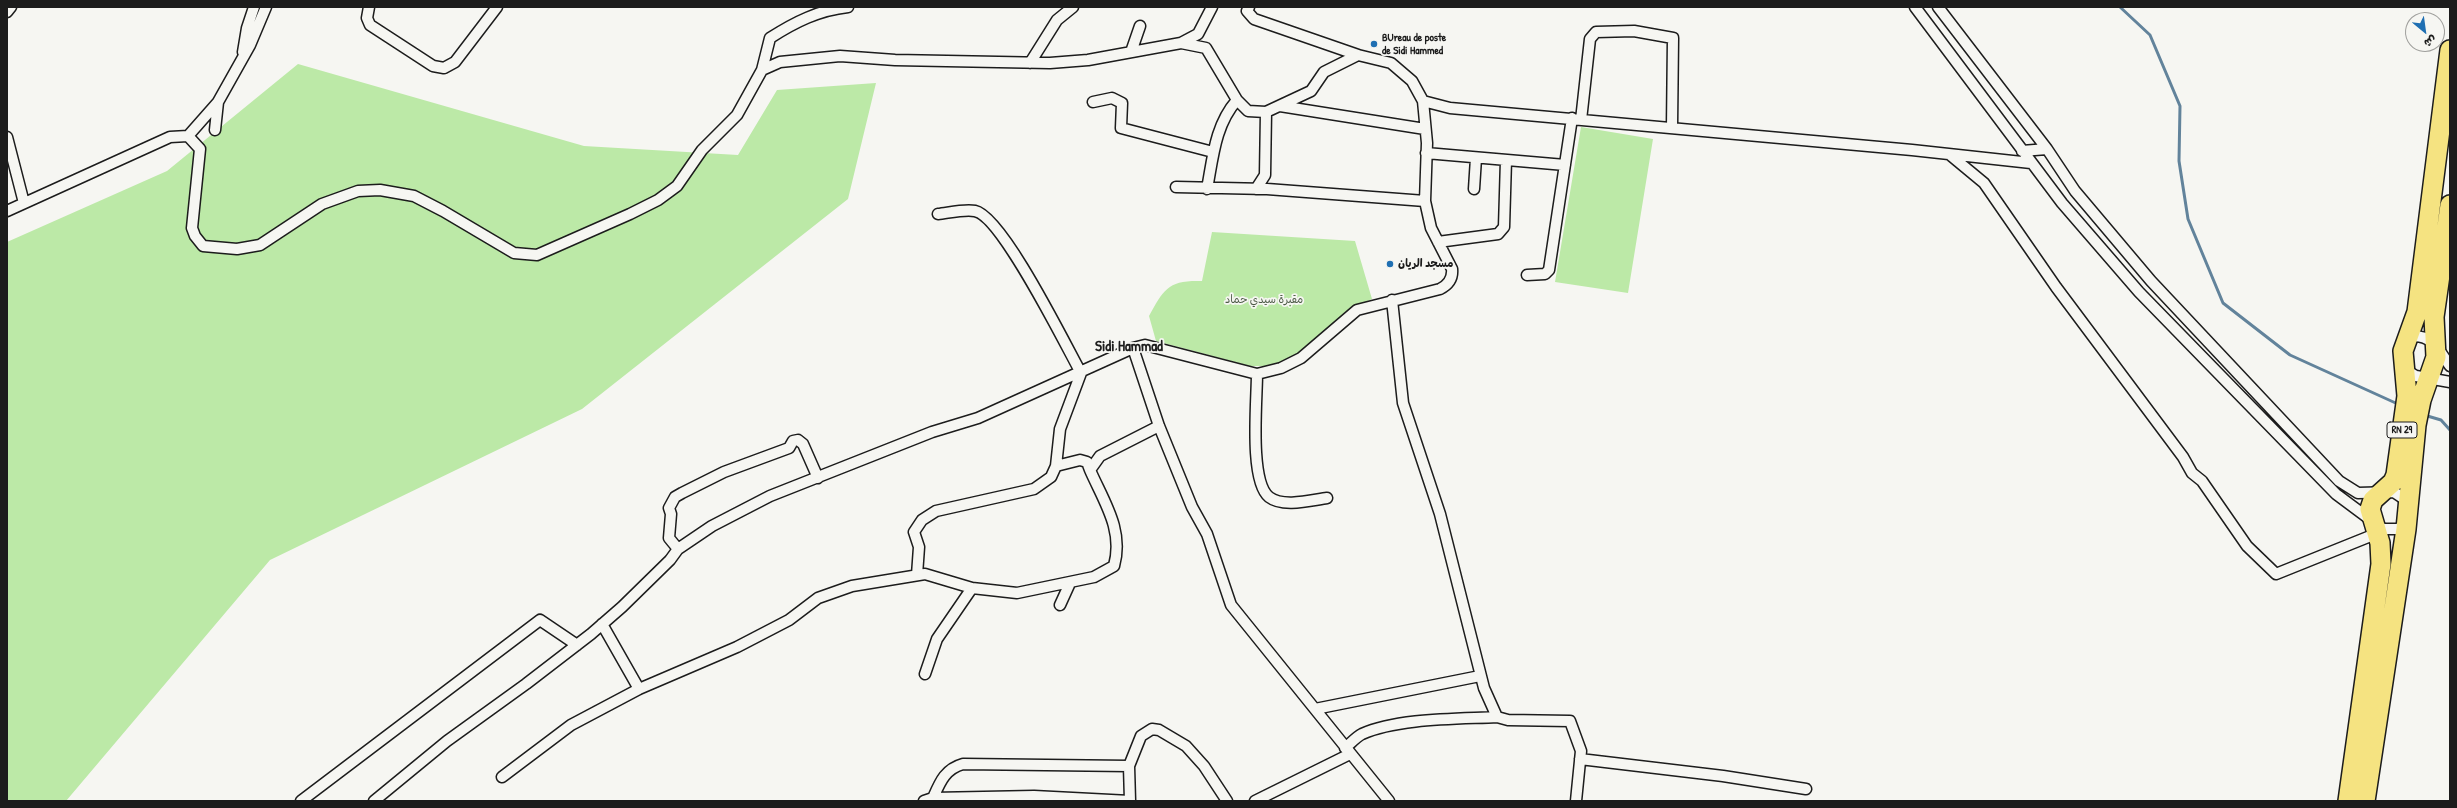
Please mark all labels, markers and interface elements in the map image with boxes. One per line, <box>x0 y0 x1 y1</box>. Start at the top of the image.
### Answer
north arrow <box>2405 12 2445 52</box>
place label: BUreau de poste de Sidi Hammed <box>1382 31 1446 57</box>
text: ش <box>2422 33 2439 51</box>
marker: BUreau de poste de Sidi Hammed <box>1369 39 1379 49</box>
place label: مسجد الريان <box>1398 257 1453 271</box>
marker: مسجد الريان <box>1385 259 1395 269</box>
park label: مقبرة سيدي حماد <box>1225 293 1303 307</box>
district label: Sidi Hammad <box>1095 338 1163 356</box>
road number: RN 29 <box>2387 422 2417 438</box>

